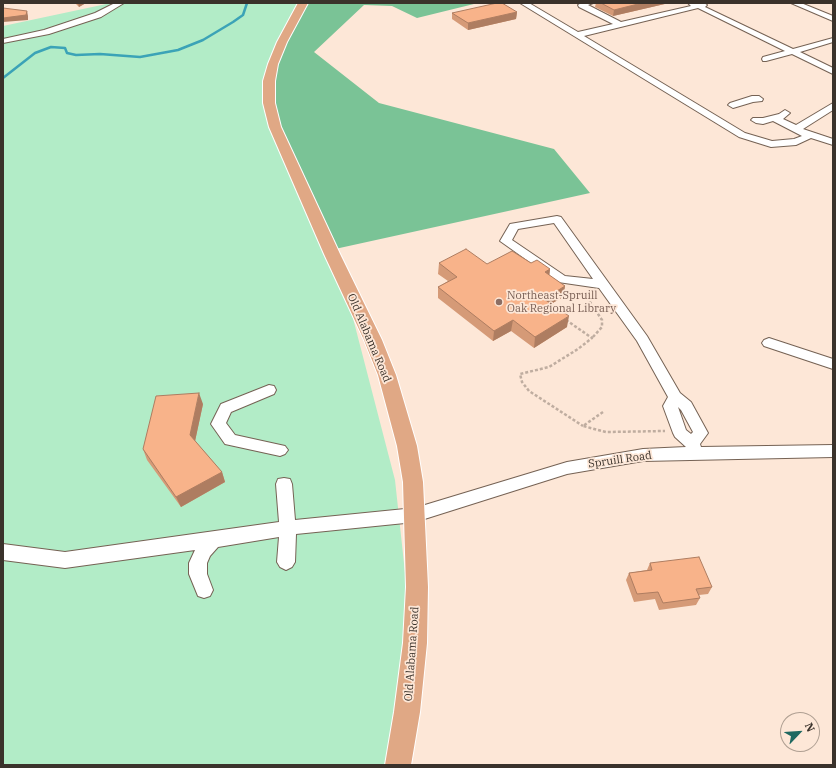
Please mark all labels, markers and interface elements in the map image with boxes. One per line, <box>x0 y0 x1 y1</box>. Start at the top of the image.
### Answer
place label: Northeast-Spruill Oak Regional Library <box>507 289 616 315</box>
street label: Old Alabama Road <box>344 292 394 384</box>
marker: Northeast-Spruill Oak Regional Library <box>494 297 504 307</box>
street label: Spruill Road <box>587 449 653 471</box>
street label: Old Alabama Road <box>402 606 422 702</box>
north arrow <box>780 712 820 752</box>
text: N <box>802 720 818 734</box>

